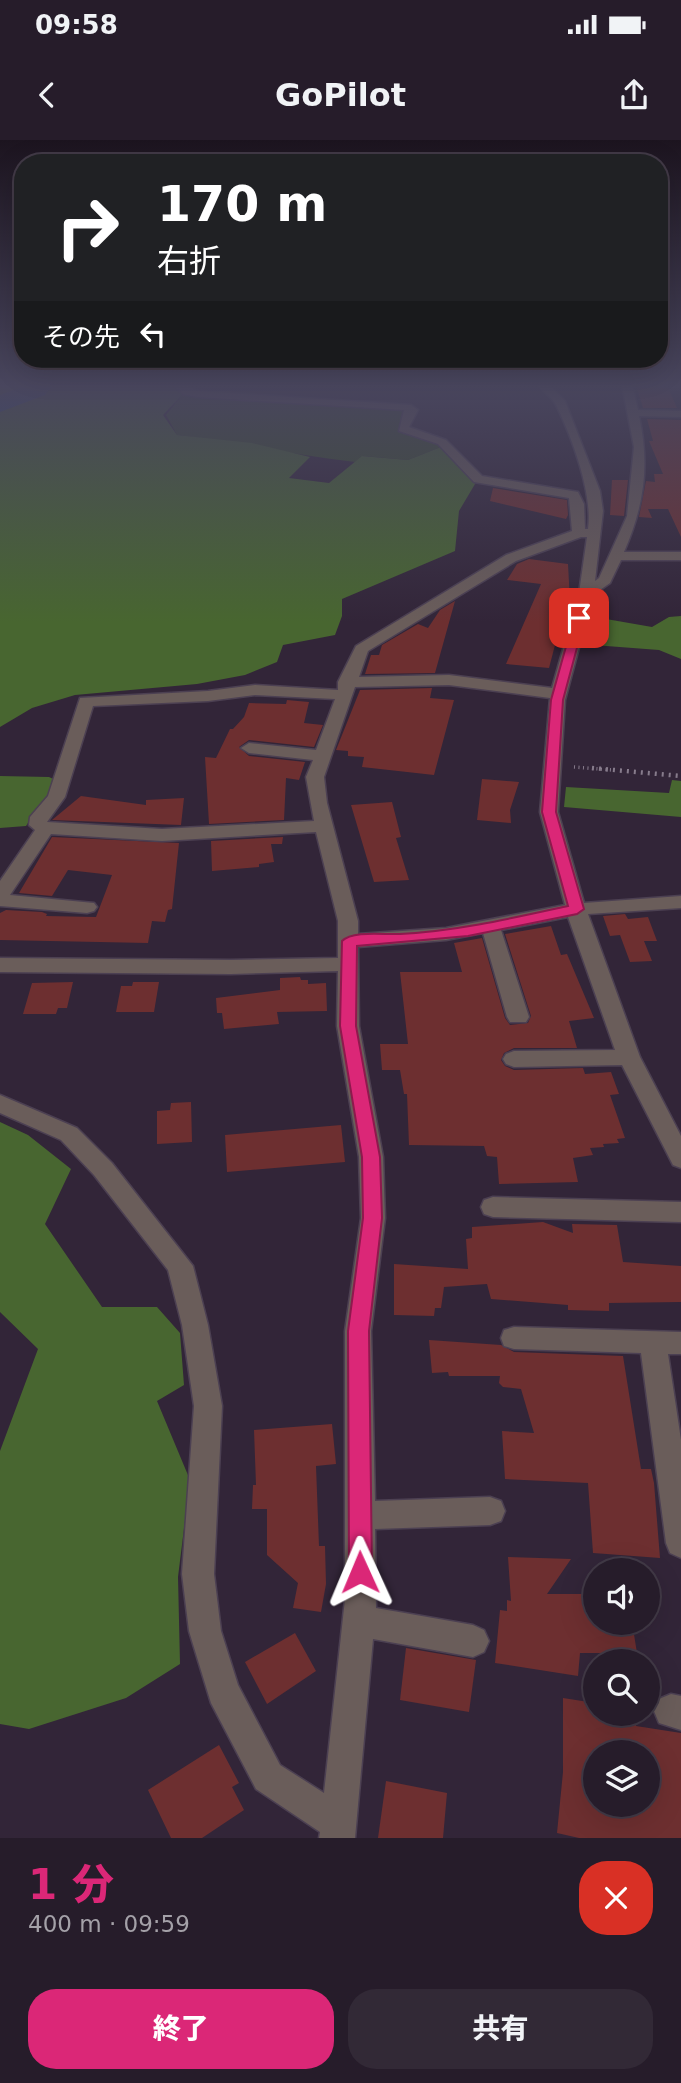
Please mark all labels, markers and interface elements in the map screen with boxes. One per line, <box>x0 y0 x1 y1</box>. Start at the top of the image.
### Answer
text: 09:58 <box>35 10 118 40</box>
icon: back <box>28 76 66 114</box>
text: GoPilot <box>275 76 406 114</box>
icon: share <box>615 76 653 114</box>
text: 170 m <box>157 176 327 233</box>
icon: right <box>42 182 133 273</box>
text: 右折 <box>157 242 221 280</box>
icon: left <box>134 315 172 353</box>
text: その先 <box>42 322 120 352</box>
pin <box>549 588 609 648</box>
icon: arrive <box>560 599 598 637</box>
position arrow <box>323 1535 397 1609</box>
map controls <box>583 1558 660 1817</box>
button: sound <box>583 1558 660 1635</box>
button: search <box>583 1649 660 1726</box>
button: layers <box>583 1740 660 1817</box>
text: 1 分 <box>28 1860 114 1909</box>
button: close <box>579 1861 653 1935</box>
text: 400 m · 09:59 <box>28 1911 190 1937</box>
button: 終了 <box>28 1989 334 2069</box>
button: 共有 <box>348 1989 653 2069</box>

